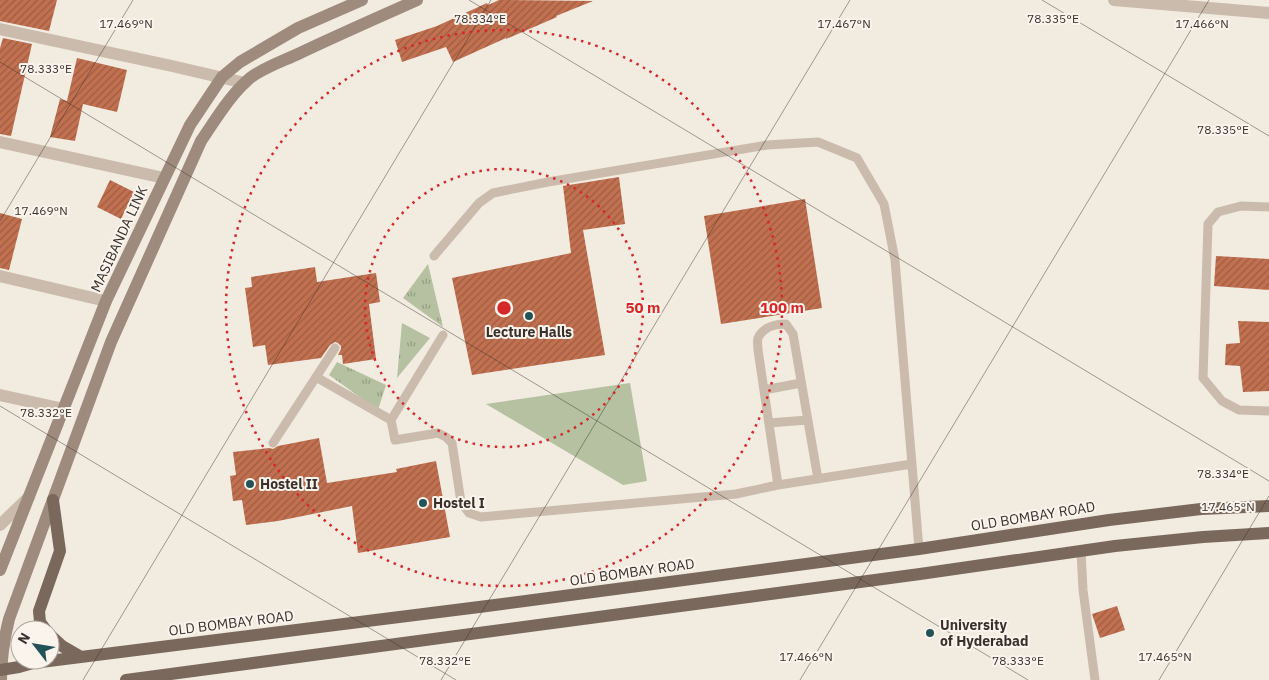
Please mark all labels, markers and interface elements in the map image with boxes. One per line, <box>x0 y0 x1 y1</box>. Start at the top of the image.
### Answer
text: 78.334°E <box>454 11 506 26</box>
text: 78.335°E <box>1027 11 1079 26</box>
text: 17.469°N <box>99 16 153 31</box>
text: 17.467°N <box>817 16 871 31</box>
text: 17.466°N <box>1175 16 1229 31</box>
text: 78.333°E <box>20 61 72 76</box>
text: 78.335°E <box>1197 122 1249 137</box>
street label: MASIBANDA LINK <box>87 183 151 295</box>
text: 17.469°N <box>14 203 68 218</box>
text: 50 m <box>626 298 660 317</box>
text: 100 m <box>760 298 804 317</box>
centre of rings <box>495 299 513 317</box>
marker: Lecture Halls <box>523 310 535 322</box>
place label: Lecture Halls <box>486 323 572 341</box>
text: 78.332°E <box>20 405 72 420</box>
text: 78.334°E <box>1197 466 1249 481</box>
place label: Hostel II <box>260 475 318 493</box>
marker: Hostel II <box>244 478 256 490</box>
place label: Hostel I <box>433 494 485 512</box>
marker: Hostel I <box>417 497 429 509</box>
street label: OLD BOMBAY ROAD <box>969 497 1097 535</box>
text: 17.465°N <box>1201 499 1255 514</box>
street label: OLD BOMBAY ROAD <box>568 554 696 590</box>
street label: OLD BOMBAY ROAD <box>167 606 295 640</box>
place label: University of Hyderabad <box>940 616 1028 650</box>
north arrow <box>10 620 60 670</box>
marker: University of Hyderabad <box>924 627 936 639</box>
text: N <box>14 629 34 647</box>
text: 17.466°N <box>779 649 833 664</box>
text: 17.465°N <box>1138 649 1192 664</box>
text: 78.332°E <box>419 653 471 668</box>
text: 78.333°E <box>992 653 1044 668</box>

